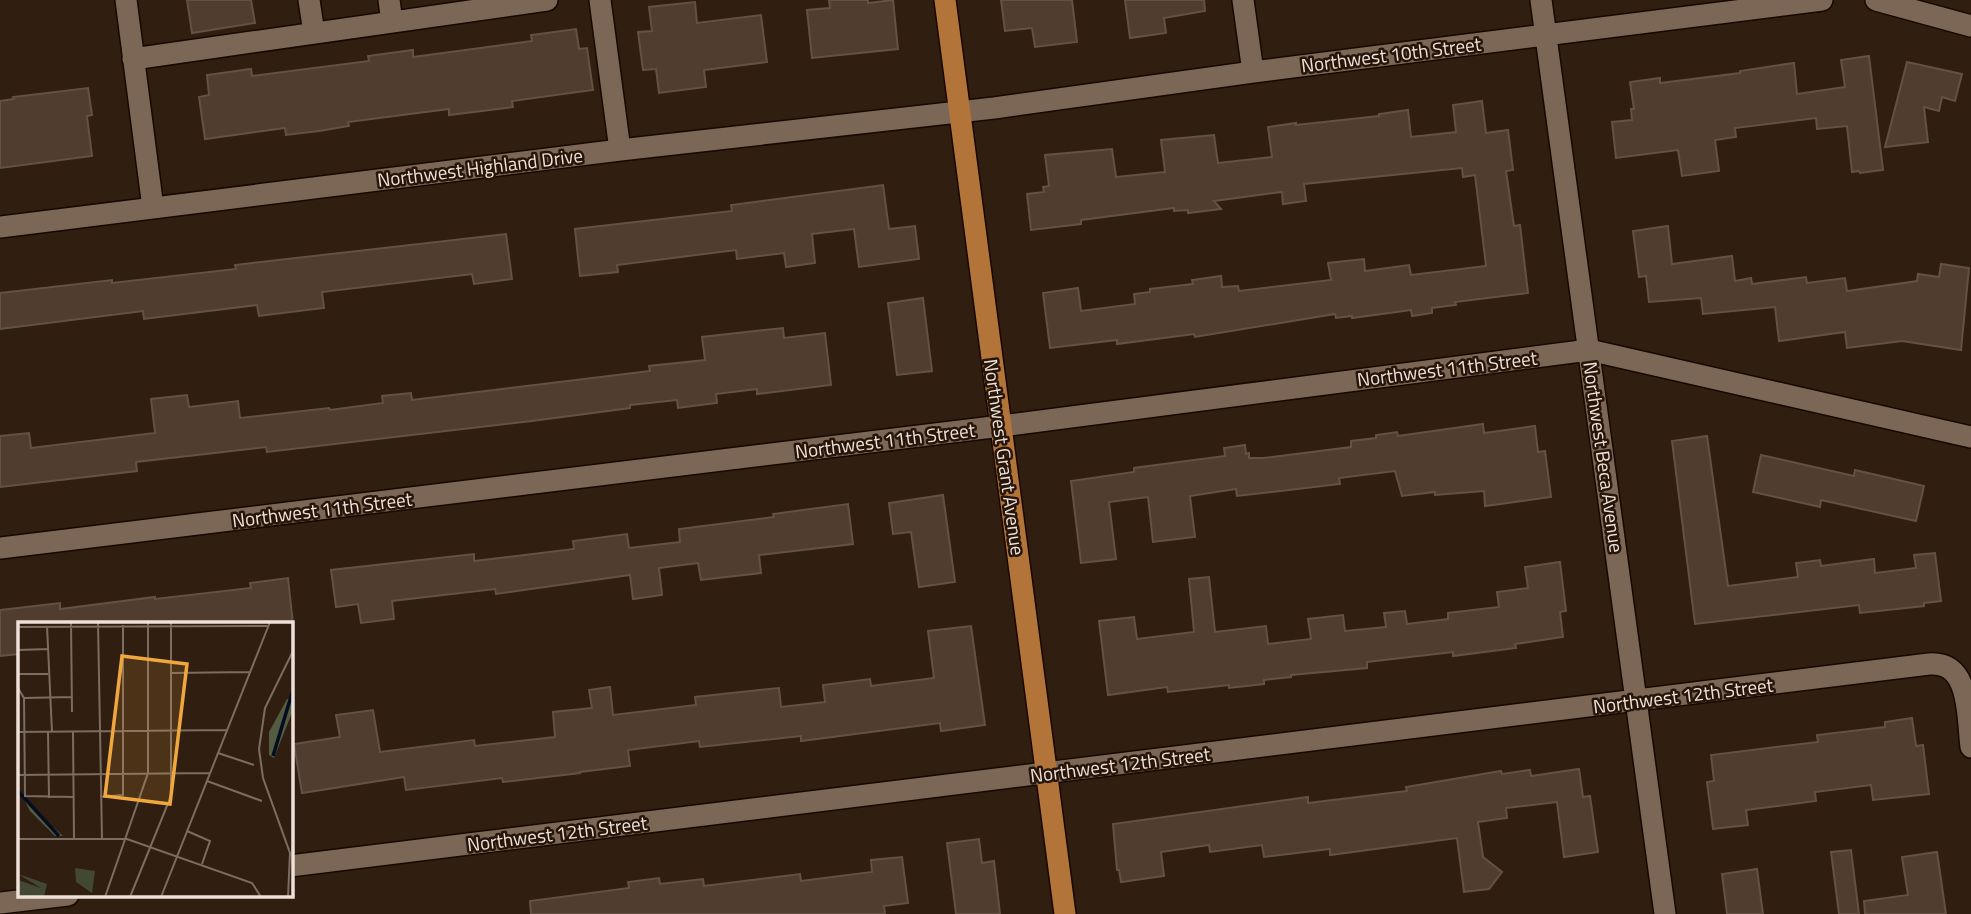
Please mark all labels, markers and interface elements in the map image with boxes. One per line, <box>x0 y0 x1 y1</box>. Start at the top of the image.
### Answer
street label: Northwest 10th Street <box>1299 29 1483 79</box>
street label: Northwest Highland Drive <box>376 140 584 194</box>
street label: Northwest 11th Street <box>1355 343 1539 393</box>
street label: Northwest Grant Avenue <box>977 357 1033 557</box>
street label: Northwest Beca Avenue <box>1576 360 1632 554</box>
street label: Northwest 11th Street <box>793 415 977 465</box>
street label: Northwest 11th Street <box>230 484 414 534</box>
inset map <box>18 622 292 897</box>
street label: Northwest 12th Street <box>1591 670 1775 720</box>
street label: Northwest 12th Street <box>1028 739 1212 789</box>
street label: Northwest 12th Street <box>465 808 649 858</box>

